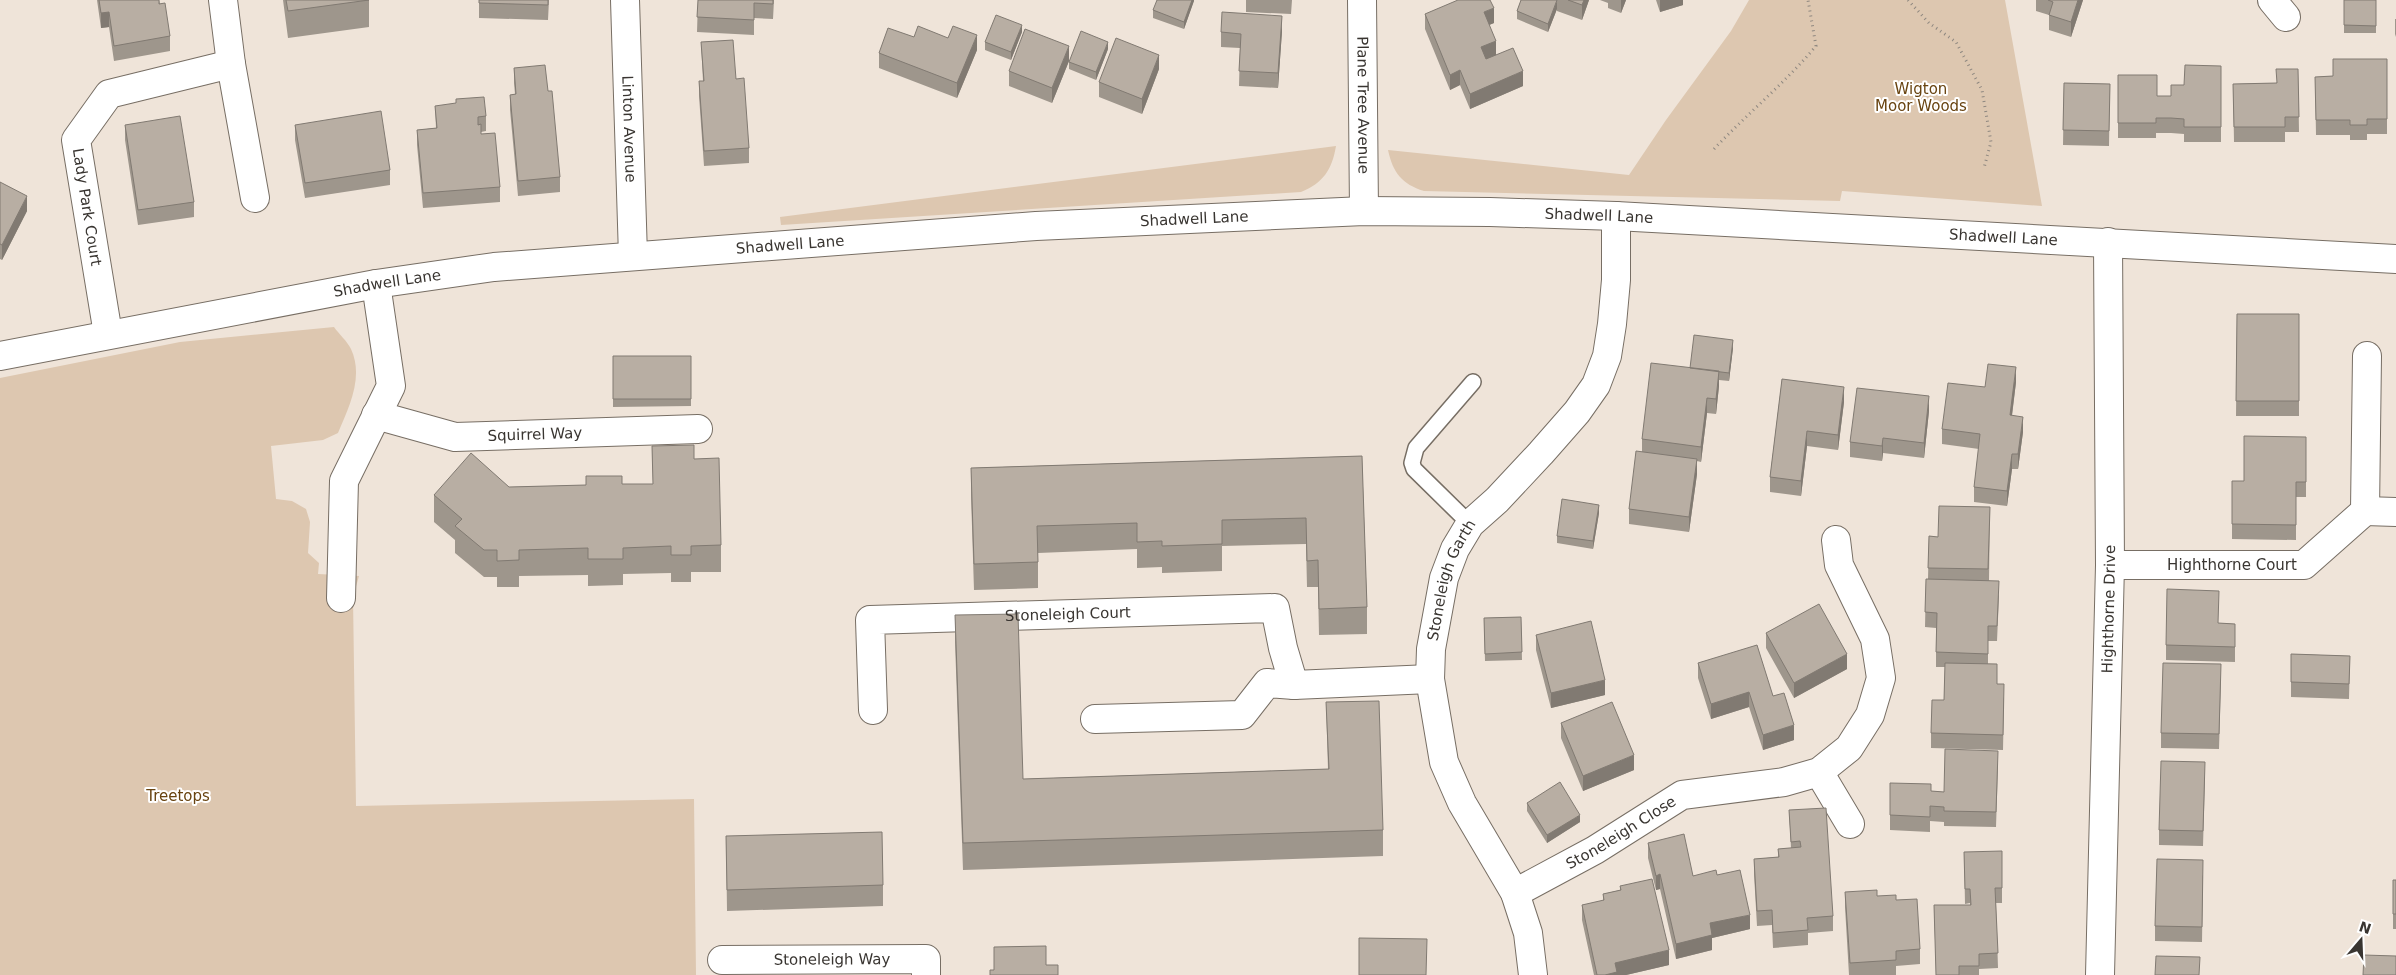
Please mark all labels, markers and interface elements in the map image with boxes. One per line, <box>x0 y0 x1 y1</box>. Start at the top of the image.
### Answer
street label: Plane Tree Avenue <box>1353 36 1373 174</box>
street label: Linton Avenue <box>618 75 640 183</box>
park label: Wigton Moor Woods <box>1875 80 1967 115</box>
street label: Lady Park Court <box>69 147 105 267</box>
street label: Shadwell Lane <box>1544 205 1654 227</box>
street label: Shadwell Lane <box>1140 207 1249 230</box>
street label: Shadwell Lane <box>1949 225 2058 249</box>
street label: Shadwell Lane <box>735 232 845 258</box>
street label: Shadwell Lane <box>332 266 442 301</box>
street label: Squirrel Way <box>487 424 583 445</box>
street label: Stoneleigh Garth <box>1424 516 1480 642</box>
street label: Highthorne Drive <box>2098 545 2119 674</box>
street label: Highthorne Court <box>2167 556 2297 574</box>
street label: Stoneleigh Court <box>1005 603 1131 625</box>
park label: Treetops <box>145 787 210 805</box>
street label: Stoneleigh Close <box>1563 792 1679 873</box>
north arrow <box>2336 915 2386 965</box>
text: N <box>2357 918 2373 937</box>
street label: Stoneleigh Way <box>774 950 891 969</box>

